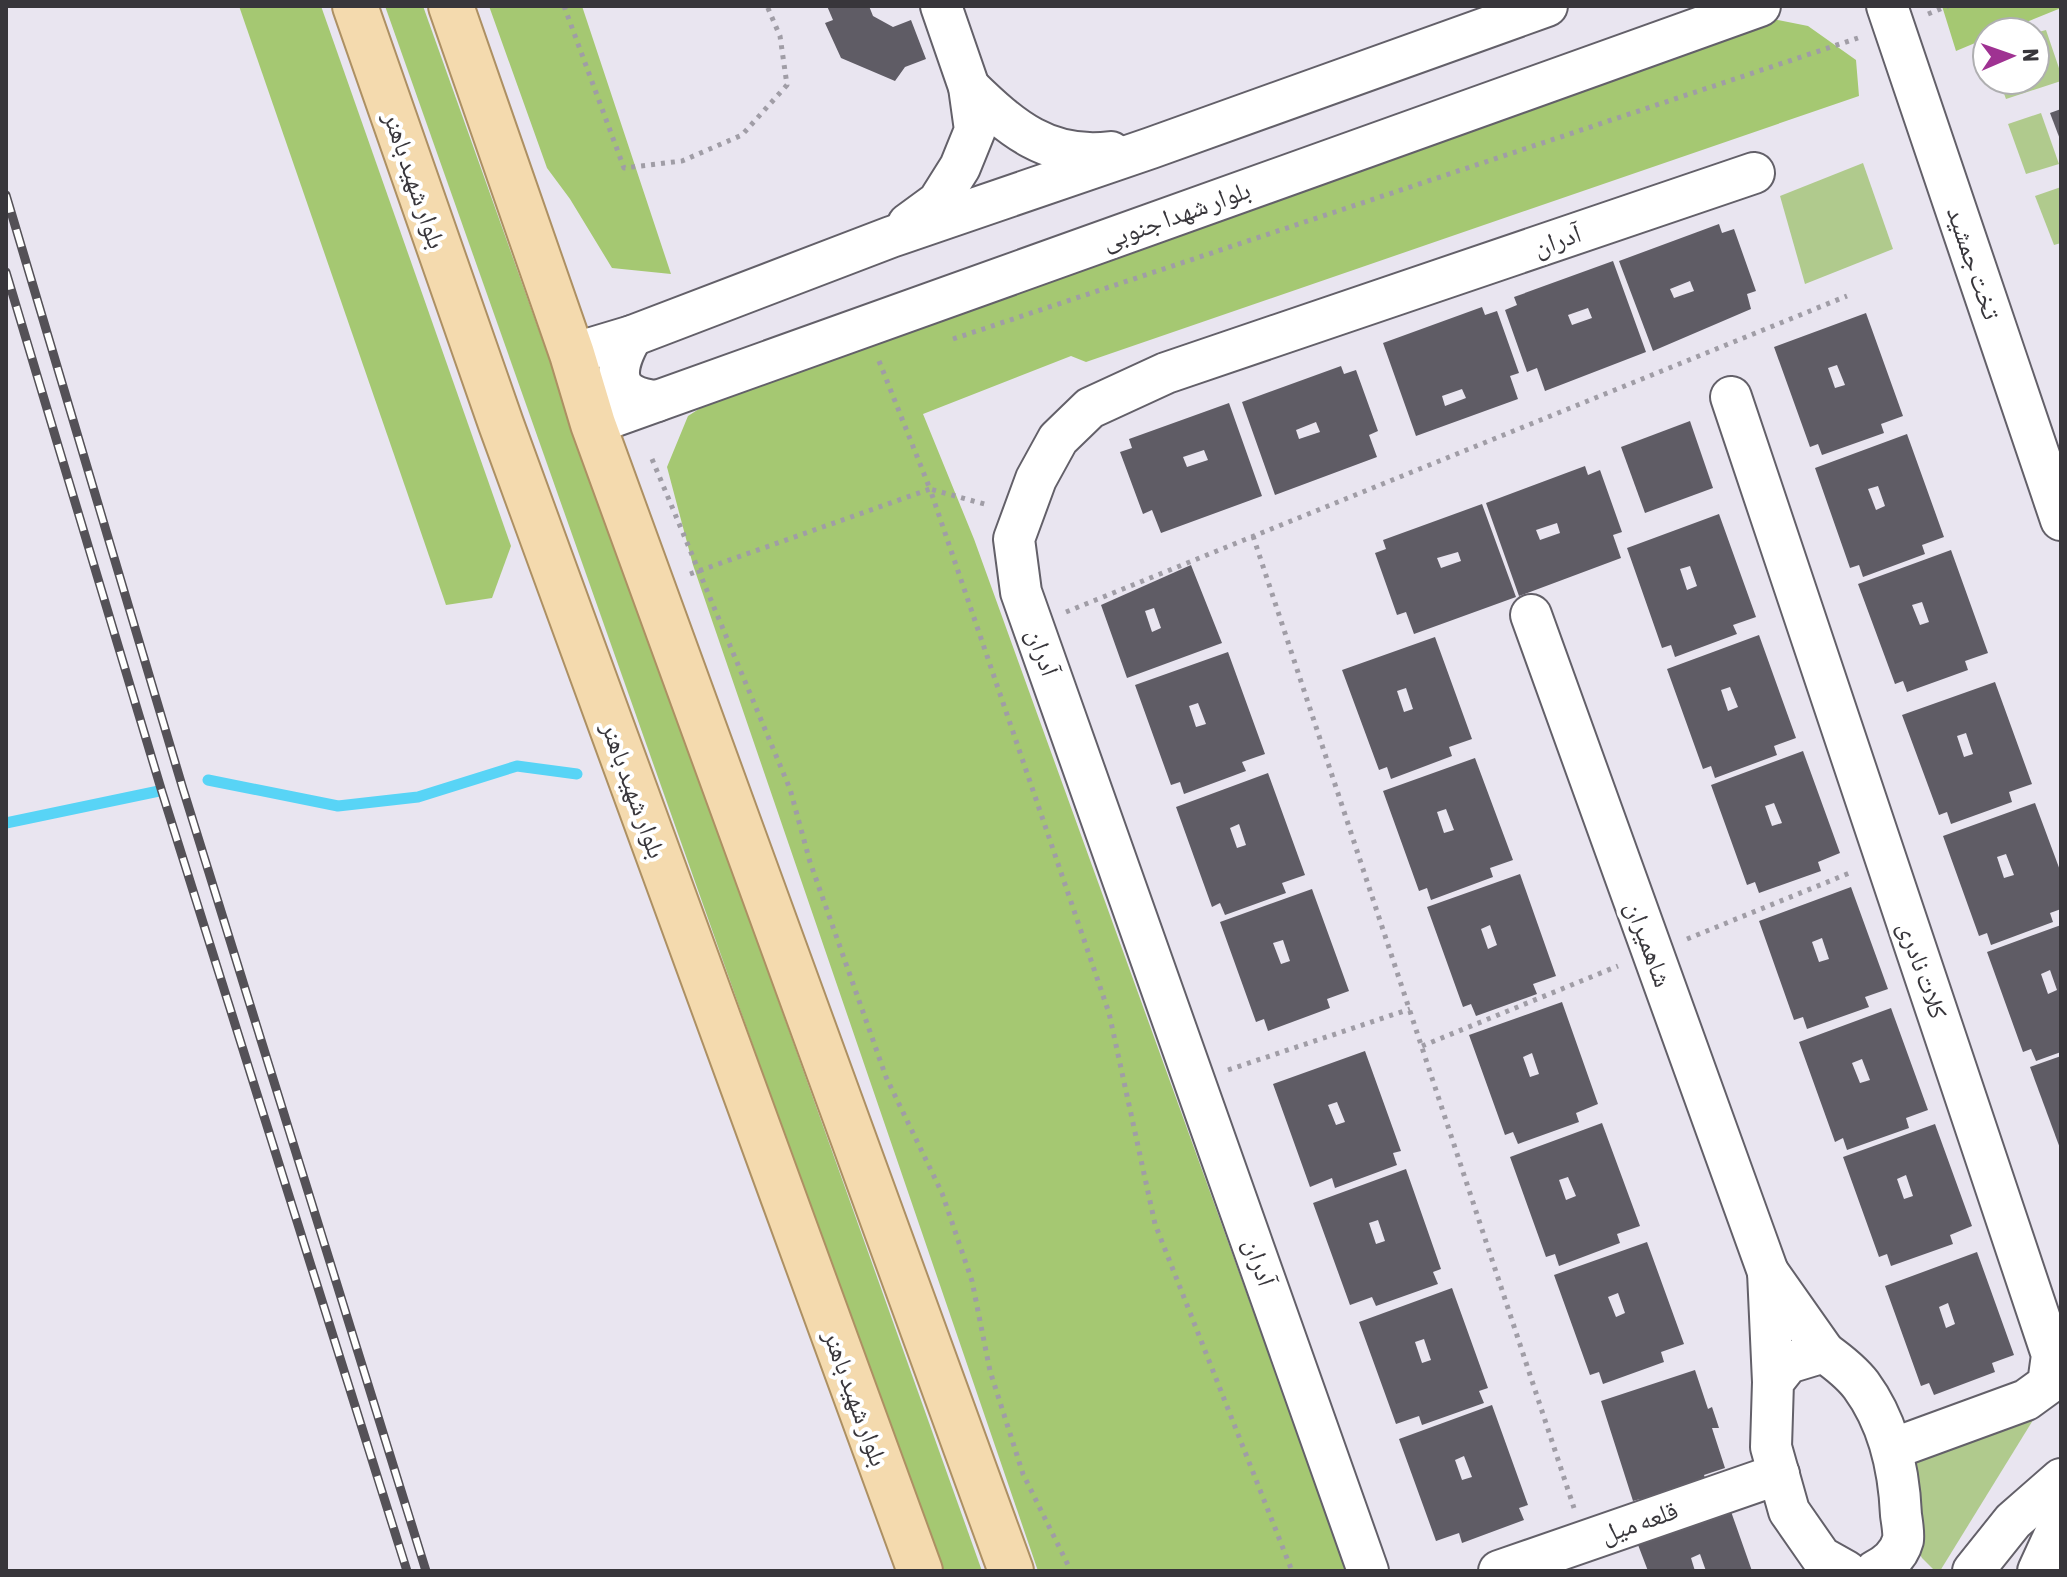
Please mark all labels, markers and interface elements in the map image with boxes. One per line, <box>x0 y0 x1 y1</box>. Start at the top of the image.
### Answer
north arrow <box>1971 16 2051 96</box>
text: N <box>2018 48 2044 62</box>
street label: بلوار شهید باهنر <box>377 107 452 252</box>
street label: بلوار شهدا جنوبی <box>1098 174 1255 257</box>
street label: تخت جمشید <box>1941 203 2007 324</box>
street label: آدران <box>1529 217 1586 263</box>
street label: آدران <box>1020 624 1066 682</box>
street label: بلوار شهید باهنر <box>595 717 673 862</box>
street label: شاهمیران <box>1619 897 1678 991</box>
street label: کلات نادری <box>1891 917 1954 1023</box>
street label: آدران <box>1237 1234 1283 1291</box>
street label: بلوار شهید باهنر <box>817 1325 895 1470</box>
street label: قلعه میل <box>1596 1495 1682 1550</box>

